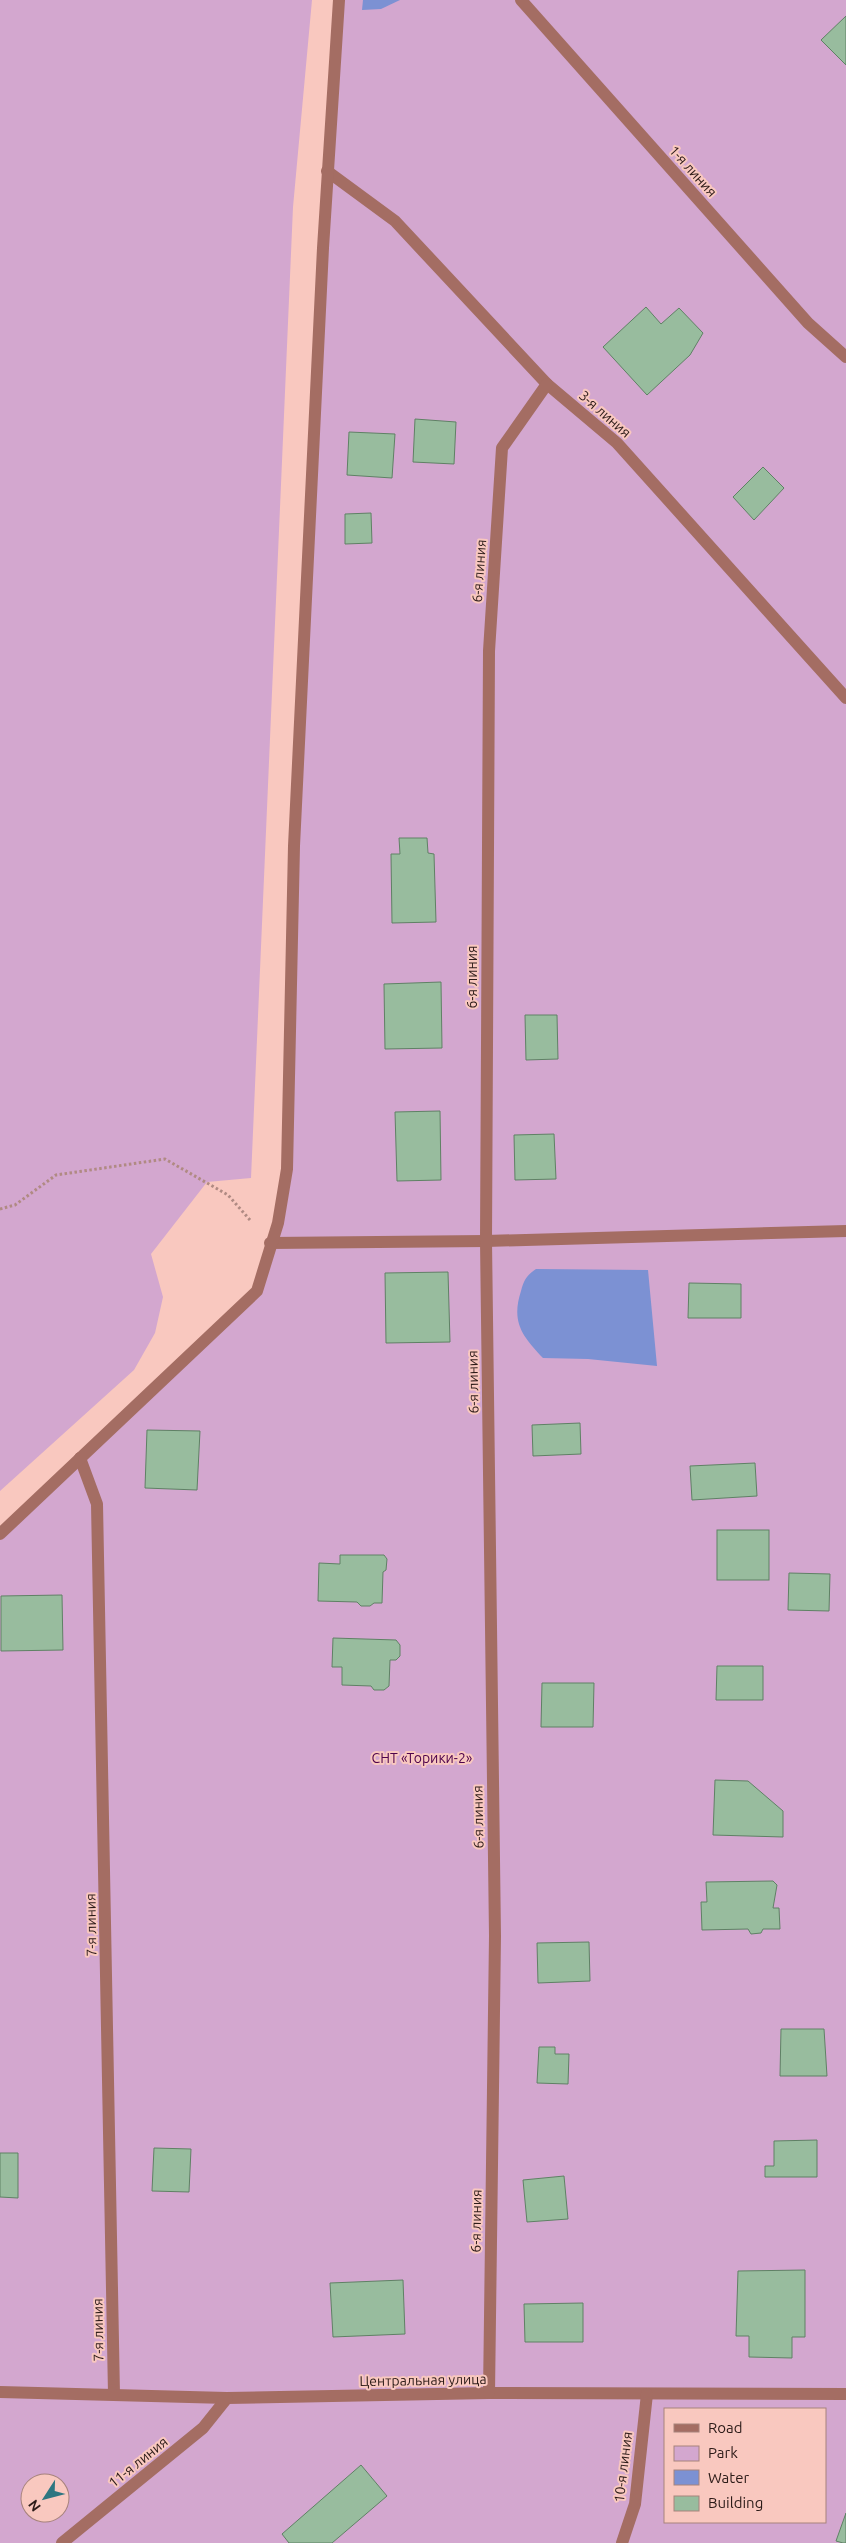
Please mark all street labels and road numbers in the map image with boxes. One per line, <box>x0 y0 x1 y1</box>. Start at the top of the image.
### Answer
street label: 1-я линия <box>666 142 720 200</box>
street label: 3-я линия <box>576 387 634 441</box>
street label: 6-я линия <box>469 539 489 603</box>
street label: 6-я линия <box>464 945 480 1009</box>
street label: 6-я линия <box>464 1350 482 1414</box>
street label: 6-я линия <box>469 1785 487 1849</box>
street label: 7-я линия <box>82 1893 100 1957</box>
street label: 6-я линия <box>467 2189 485 2253</box>
street label: 7-я линия <box>89 2298 107 2362</box>
street label: Центральная улица <box>359 2371 487 2389</box>
street label: 10-я линия <box>611 2431 635 2503</box>
street label: 11-я линия <box>105 2433 171 2491</box>

